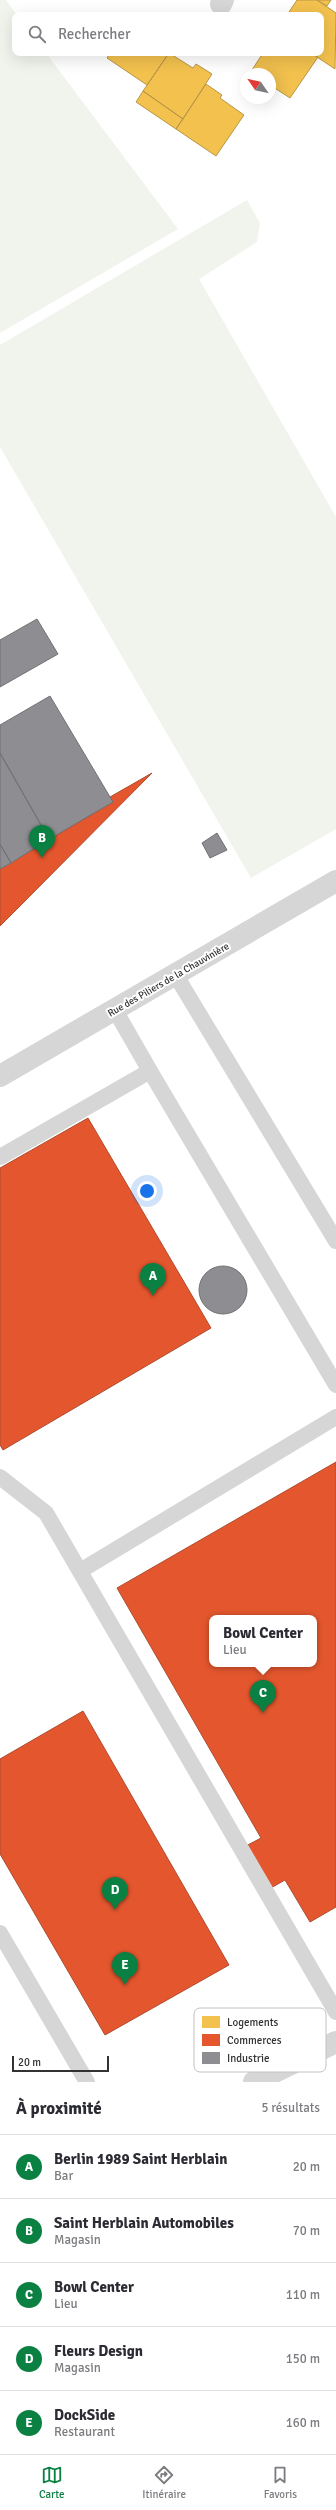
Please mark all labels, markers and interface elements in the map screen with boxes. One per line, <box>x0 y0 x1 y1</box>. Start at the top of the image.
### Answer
search box <box>12 12 324 56</box>
icon: search <box>26 23 48 45</box>
text: Rechercher <box>58 25 131 43</box>
north arrow <box>240 68 276 104</box>
pin: B <box>29 825 55 858</box>
street label: Rue des Piliers de la Chauvinière <box>106 940 231 1020</box>
your location <box>137 1181 157 1201</box>
pin: A <box>140 1263 166 1296</box>
popup <box>209 1615 317 1667</box>
text: Bowl Center <box>223 1624 303 1642</box>
text: Lieu <box>223 1642 247 1658</box>
pin: C <box>250 1680 276 1713</box>
pin: D <box>102 1877 128 1910</box>
pin: E <box>112 1952 138 1985</box>
legend <box>194 2008 326 2072</box>
text: Logements <box>227 2016 279 2029</box>
text: Commerces <box>227 2034 282 2047</box>
text: Industrie <box>227 2052 269 2065</box>
scale bar <box>12 2054 109 2073</box>
text: 20 m <box>18 2056 41 2069</box>
text: À proximité <box>16 2098 102 2119</box>
text: 5 résultats <box>261 2100 320 2116</box>
text: Berlin 1989 Saint Herblain <box>54 2150 227 2168</box>
text: A <box>25 2159 33 2175</box>
text: 20 m <box>293 2159 320 2175</box>
text: Bar <box>54 2168 73 2184</box>
text: Saint Herblain Automobiles <box>54 2214 234 2232</box>
text: B <box>25 2223 33 2239</box>
text: 70 m <box>293 2223 320 2239</box>
text: Magasin <box>54 2232 101 2248</box>
text: Bowl Center <box>54 2278 134 2296</box>
text: C <box>25 2287 33 2303</box>
text: 110 m <box>286 2287 320 2303</box>
text: Lieu <box>54 2296 78 2312</box>
text: Fleurs Design <box>54 2342 143 2360</box>
text: D <box>25 2351 33 2367</box>
text: 150 m <box>286 2351 320 2367</box>
text: Magasin <box>54 2360 101 2376</box>
text: DockSide <box>54 2406 115 2424</box>
text: E <box>25 2415 33 2431</box>
text: 160 m <box>286 2415 320 2431</box>
text: Restaurant <box>54 2424 115 2440</box>
tab: Carte <box>39 2464 65 2501</box>
tab: Itinéraire <box>142 2464 186 2501</box>
tab: Favoris <box>264 2464 297 2501</box>

